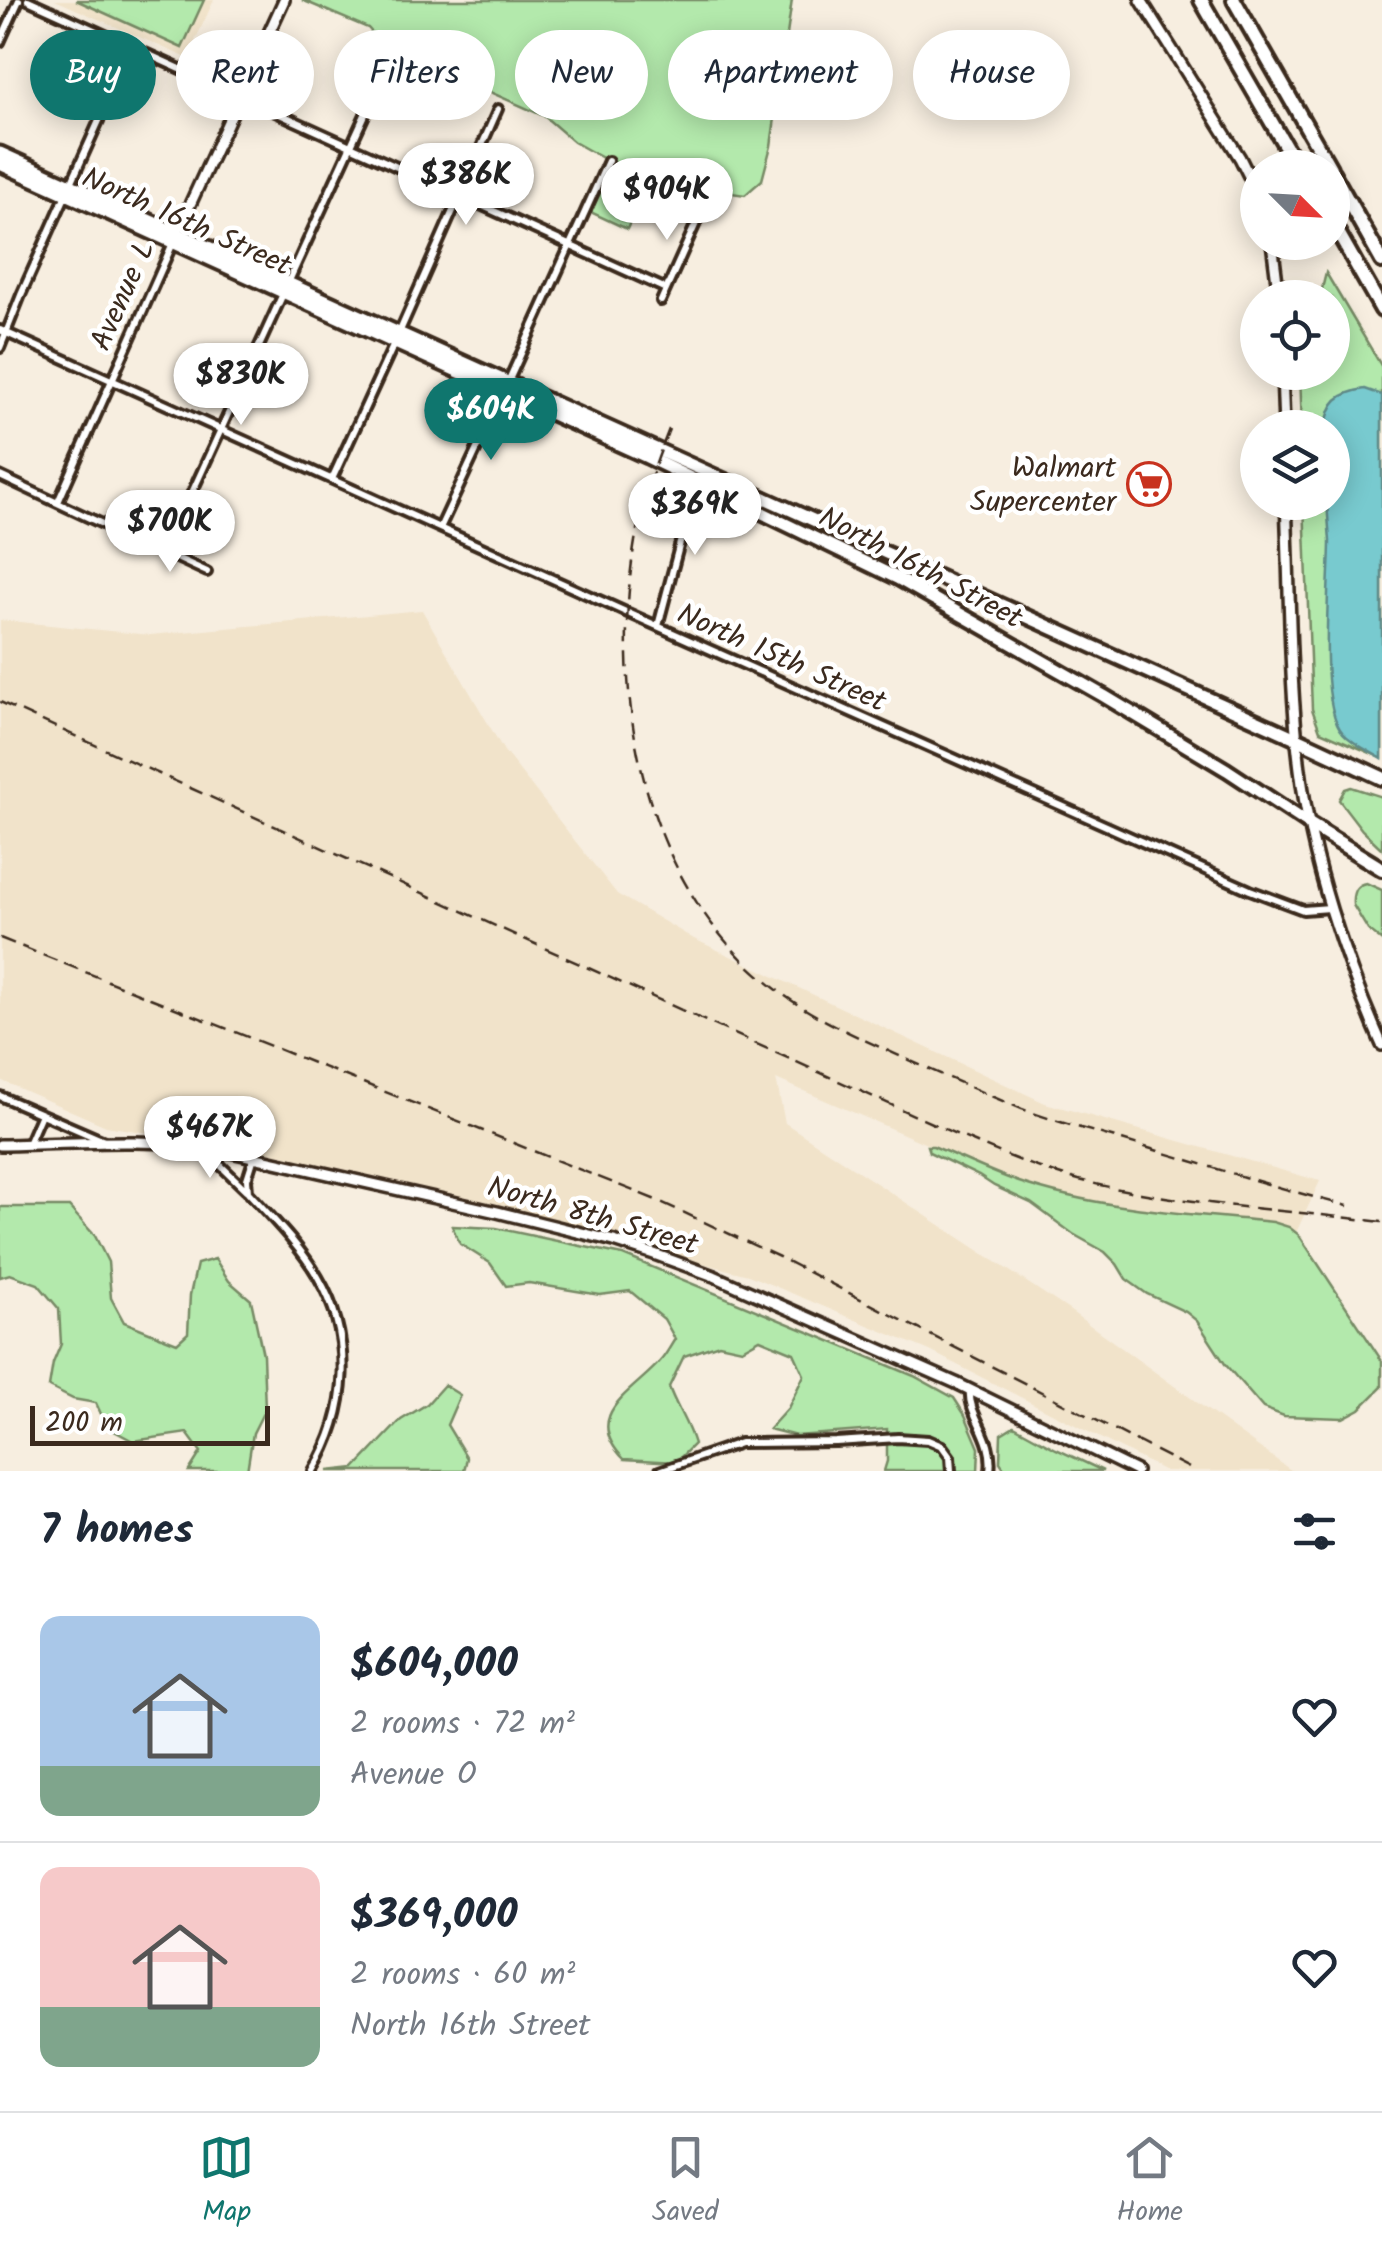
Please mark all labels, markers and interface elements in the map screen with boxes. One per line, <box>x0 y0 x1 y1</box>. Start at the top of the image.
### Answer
chip: Buy <box>30 30 156 120</box>
chip: Rent <box>176 30 314 120</box>
chip: Filters <box>334 30 495 120</box>
chip: New <box>515 30 648 120</box>
chip: Apartment <box>668 30 893 120</box>
chip: House <box>913 30 1070 120</box>
pin: $386K <box>396 143 536 228</box>
text: $386K <box>420 150 512 201</box>
north arrow <box>1240 150 1350 260</box>
map controls <box>1240 150 1350 520</box>
street label: North 16th Street <box>73 155 299 291</box>
pin: $904K <box>597 158 737 243</box>
text: $904K <box>623 165 711 216</box>
street label: Avenue L <box>78 233 169 359</box>
button: locate <box>1240 280 1350 390</box>
pin: $830K <box>171 343 311 428</box>
text: $830K <box>195 350 287 401</box>
pin: $604K <box>421 378 561 463</box>
text: $604K <box>446 385 536 436</box>
button: layers <box>1240 410 1350 520</box>
place label: Walmart Supercenter <box>970 445 1118 527</box>
supermarket icon: Walmart Supercenter <box>1126 461 1172 507</box>
pin: $369K <box>625 473 765 558</box>
text: $369K <box>650 480 740 531</box>
pin: $700K <box>100 490 240 575</box>
street label: North 16th Street <box>809 495 1031 643</box>
text: $700K <box>127 497 213 548</box>
street label: North 15th Street <box>669 591 894 727</box>
pin: $467K <box>140 1096 280 1181</box>
text: $467K <box>166 1103 254 1154</box>
street label: North 8th Street <box>481 1164 704 1270</box>
scale bar <box>30 1401 270 1446</box>
text: 200 m <box>45 1401 123 1446</box>
text: 7 homes <box>40 1498 193 1565</box>
icon: filters <box>1287 1504 1342 1559</box>
text: $604,000 <box>350 1632 518 1699</box>
icon: home <box>120 1656 240 1776</box>
icon: heart <box>1287 1689 1342 1744</box>
text: 2 rooms · 72 m² <box>350 1699 575 1750</box>
text: Avenue O <box>350 1750 477 1801</box>
text: $369,000 <box>350 1883 518 1950</box>
icon: home <box>120 1907 240 2027</box>
icon: heart <box>1287 1940 1342 1995</box>
text: 2 rooms · 60 m² <box>350 1950 575 2001</box>
text: North 16th Street <box>350 2001 590 2052</box>
tab: Map <box>199 2130 254 2235</box>
tab: Saved <box>652 2130 719 2235</box>
tab: Home <box>1117 2130 1183 2235</box>

